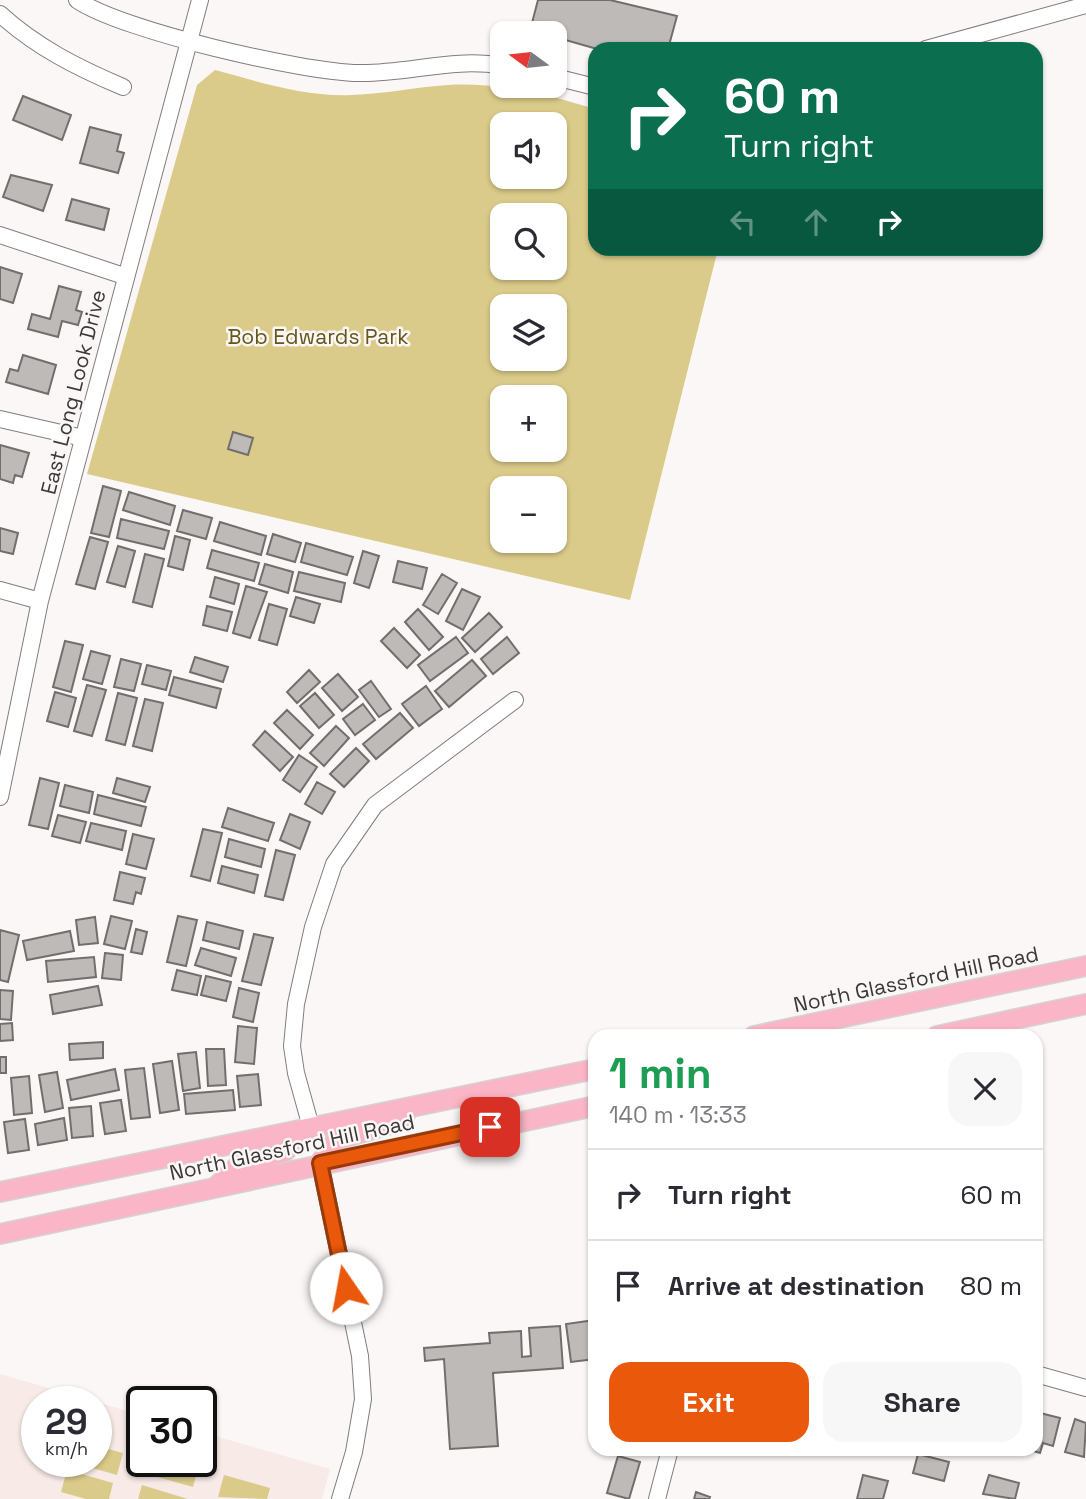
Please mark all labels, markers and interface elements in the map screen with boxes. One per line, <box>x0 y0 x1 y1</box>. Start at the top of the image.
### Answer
north arrow <box>490 21 567 98</box>
map controls <box>490 21 567 553</box>
text: 60 m <box>724 65 840 127</box>
icon: right <box>609 70 700 161</box>
button: sound <box>490 112 567 189</box>
text: Turn right <box>724 126 874 166</box>
button: search <box>490 203 567 280</box>
icon: left <box>724 203 762 241</box>
icon: ahead <box>797 203 835 241</box>
icon: right <box>870 203 908 241</box>
street label: East Long Look Drive <box>34 287 112 497</box>
button: layers <box>490 294 567 371</box>
park label: Bob Edwards Park <box>227 323 409 350</box>
button: + <box>490 385 567 462</box>
button: − <box>490 476 567 553</box>
street label: North Glassford Hill Road <box>791 940 1041 1018</box>
text: 1 min <box>609 1047 712 1100</box>
button: close <box>948 1052 1022 1126</box>
pin <box>460 1097 520 1157</box>
text: 140 m · 13:33 <box>609 1100 747 1130</box>
street label: North Glassford Hill Road <box>167 1108 417 1186</box>
icon: arrive <box>471 1108 509 1146</box>
icon: right <box>609 1176 647 1214</box>
text: Turn right <box>668 1178 792 1212</box>
text: 60 m <box>960 1178 1022 1212</box>
position arrow <box>309 1251 383 1325</box>
icon: arrive <box>609 1267 647 1305</box>
text: Arrive at destination <box>668 1269 925 1303</box>
text: 80 m <box>960 1269 1022 1303</box>
button: Exit <box>609 1362 809 1442</box>
button: Share <box>823 1362 1022 1442</box>
speed limit sign: 30 <box>126 1386 217 1477</box>
text: 29 <box>45 1400 88 1444</box>
text: km/h <box>45 1437 88 1460</box>

